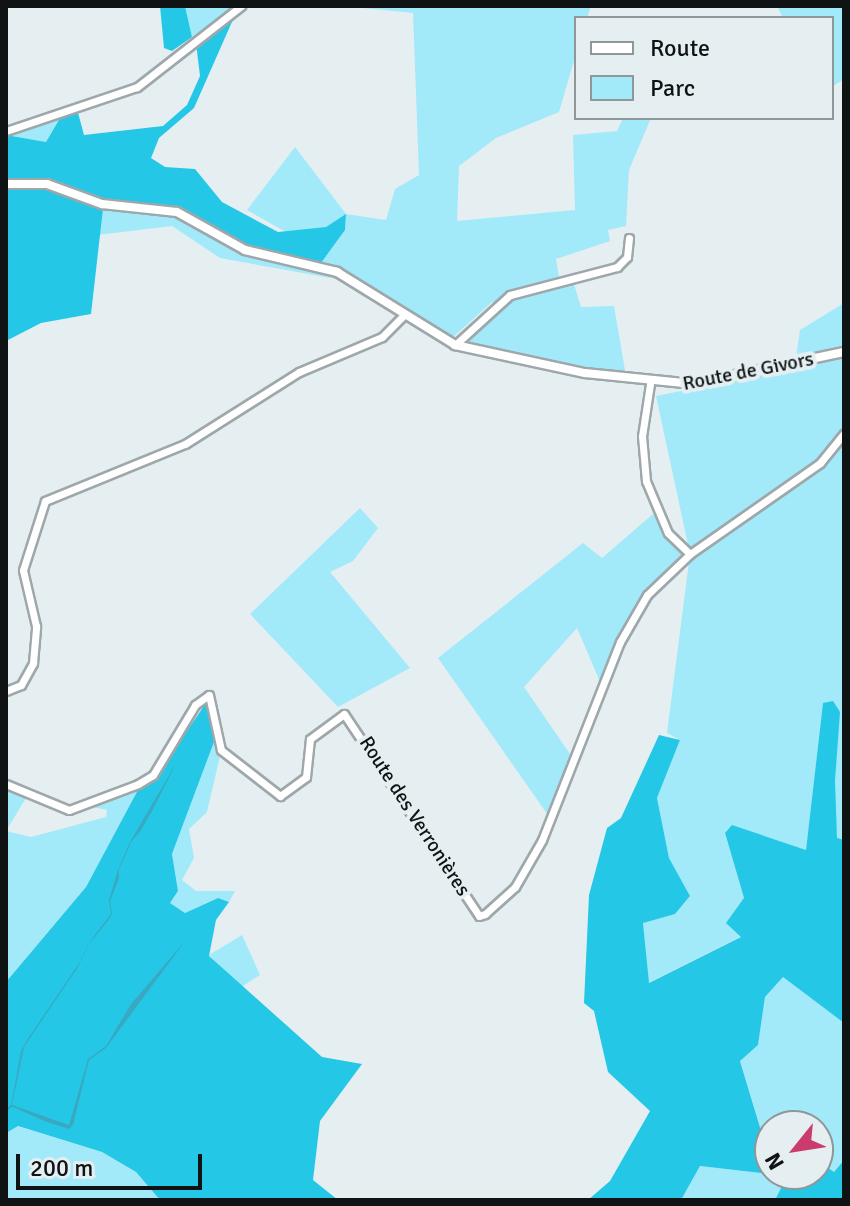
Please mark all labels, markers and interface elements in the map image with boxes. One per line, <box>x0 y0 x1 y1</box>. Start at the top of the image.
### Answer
legend <box>574 16 834 120</box>
text: Route <box>650 33 710 63</box>
text: Parc <box>650 73 695 103</box>
street label: Route de Givors <box>681 347 815 395</box>
street label: Route des Verronières <box>354 732 476 900</box>
north arrow <box>754 1110 834 1190</box>
scale bar <box>20 1138 206 1188</box>
text: N <box>759 1148 790 1175</box>
text: 200 m <box>30 1153 93 1183</box>

